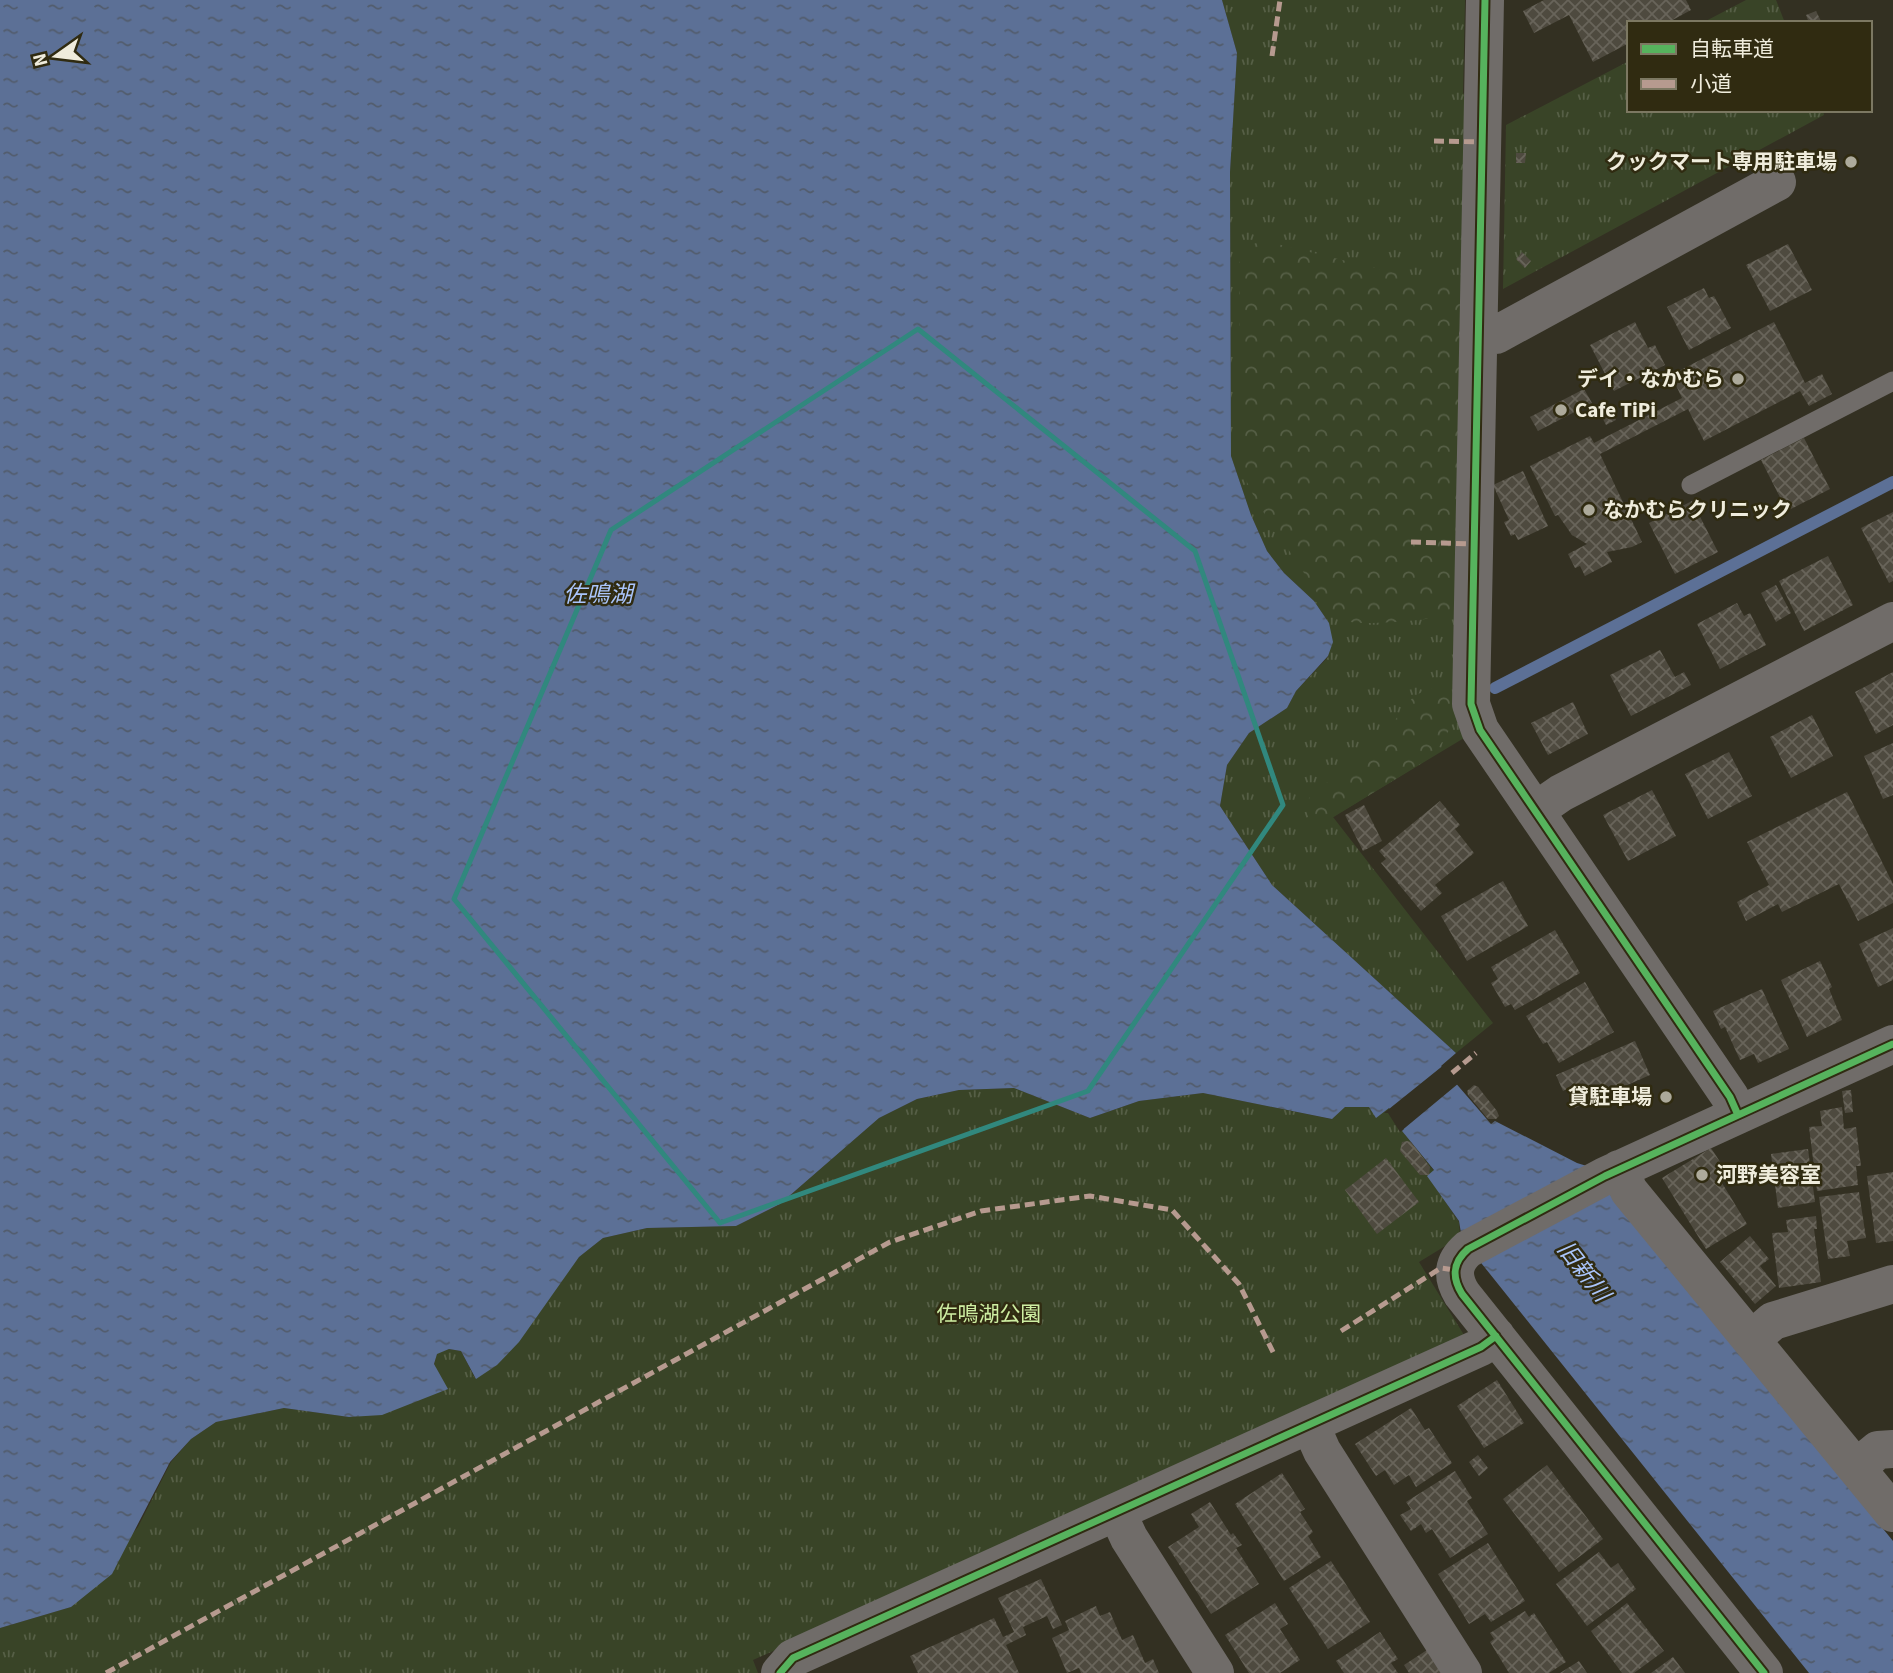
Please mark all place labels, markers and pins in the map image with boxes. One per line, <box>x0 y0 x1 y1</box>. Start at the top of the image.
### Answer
place label: クックマート専用駐車場 <box>1606 147 1837 177</box>
marker: クックマート専用駐車場 <box>1843 154 1859 170</box>
place label: デイ・なかむら <box>1577 364 1724 394</box>
marker: デイ・なかむら <box>1730 371 1746 387</box>
place label: Cafe TiPi <box>1575 395 1656 425</box>
marker: Cafe TiPi <box>1553 402 1569 418</box>
place label: なかむらクリニック <box>1603 495 1792 525</box>
marker: なかむらクリニック <box>1581 502 1597 518</box>
place label: 貸駐車場 <box>1568 1082 1652 1112</box>
marker: 貸駐車場 <box>1658 1089 1674 1105</box>
place label: 河野美容室 <box>1716 1160 1821 1190</box>
marker: 河野美容室 <box>1694 1167 1710 1183</box>

